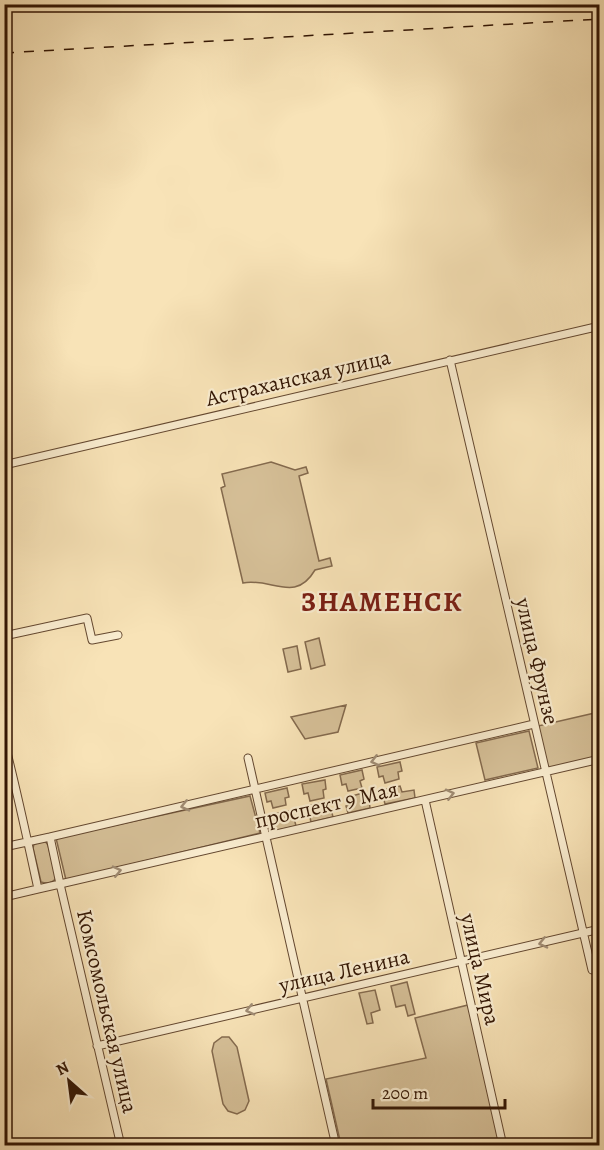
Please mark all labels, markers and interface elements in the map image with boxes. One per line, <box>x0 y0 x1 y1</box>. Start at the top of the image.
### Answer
street label: Астраханская улица <box>202 342 394 414</box>
district label: ЗНАМЕНСК <box>301 583 463 621</box>
street label: улица Фрунзе <box>508 594 566 728</box>
one-way arrow <box>370 754 380 767</box>
street label: проспект 9 Мая <box>252 774 401 836</box>
one-way arrow <box>445 789 455 802</box>
one-way arrow <box>180 798 190 811</box>
one-way arrow <box>112 865 122 878</box>
street label: Комсомольская улица <box>69 907 145 1117</box>
street label: улица Мира <box>452 910 508 1029</box>
one-way arrow <box>538 935 548 948</box>
street label: улица Ленина <box>275 941 413 1001</box>
one-way arrow <box>245 1003 255 1016</box>
north arrow <box>39 1051 99 1111</box>
text: N <box>52 1056 73 1081</box>
scale bar <box>373 1072 505 1110</box>
text: 200 m <box>382 1081 428 1105</box>

